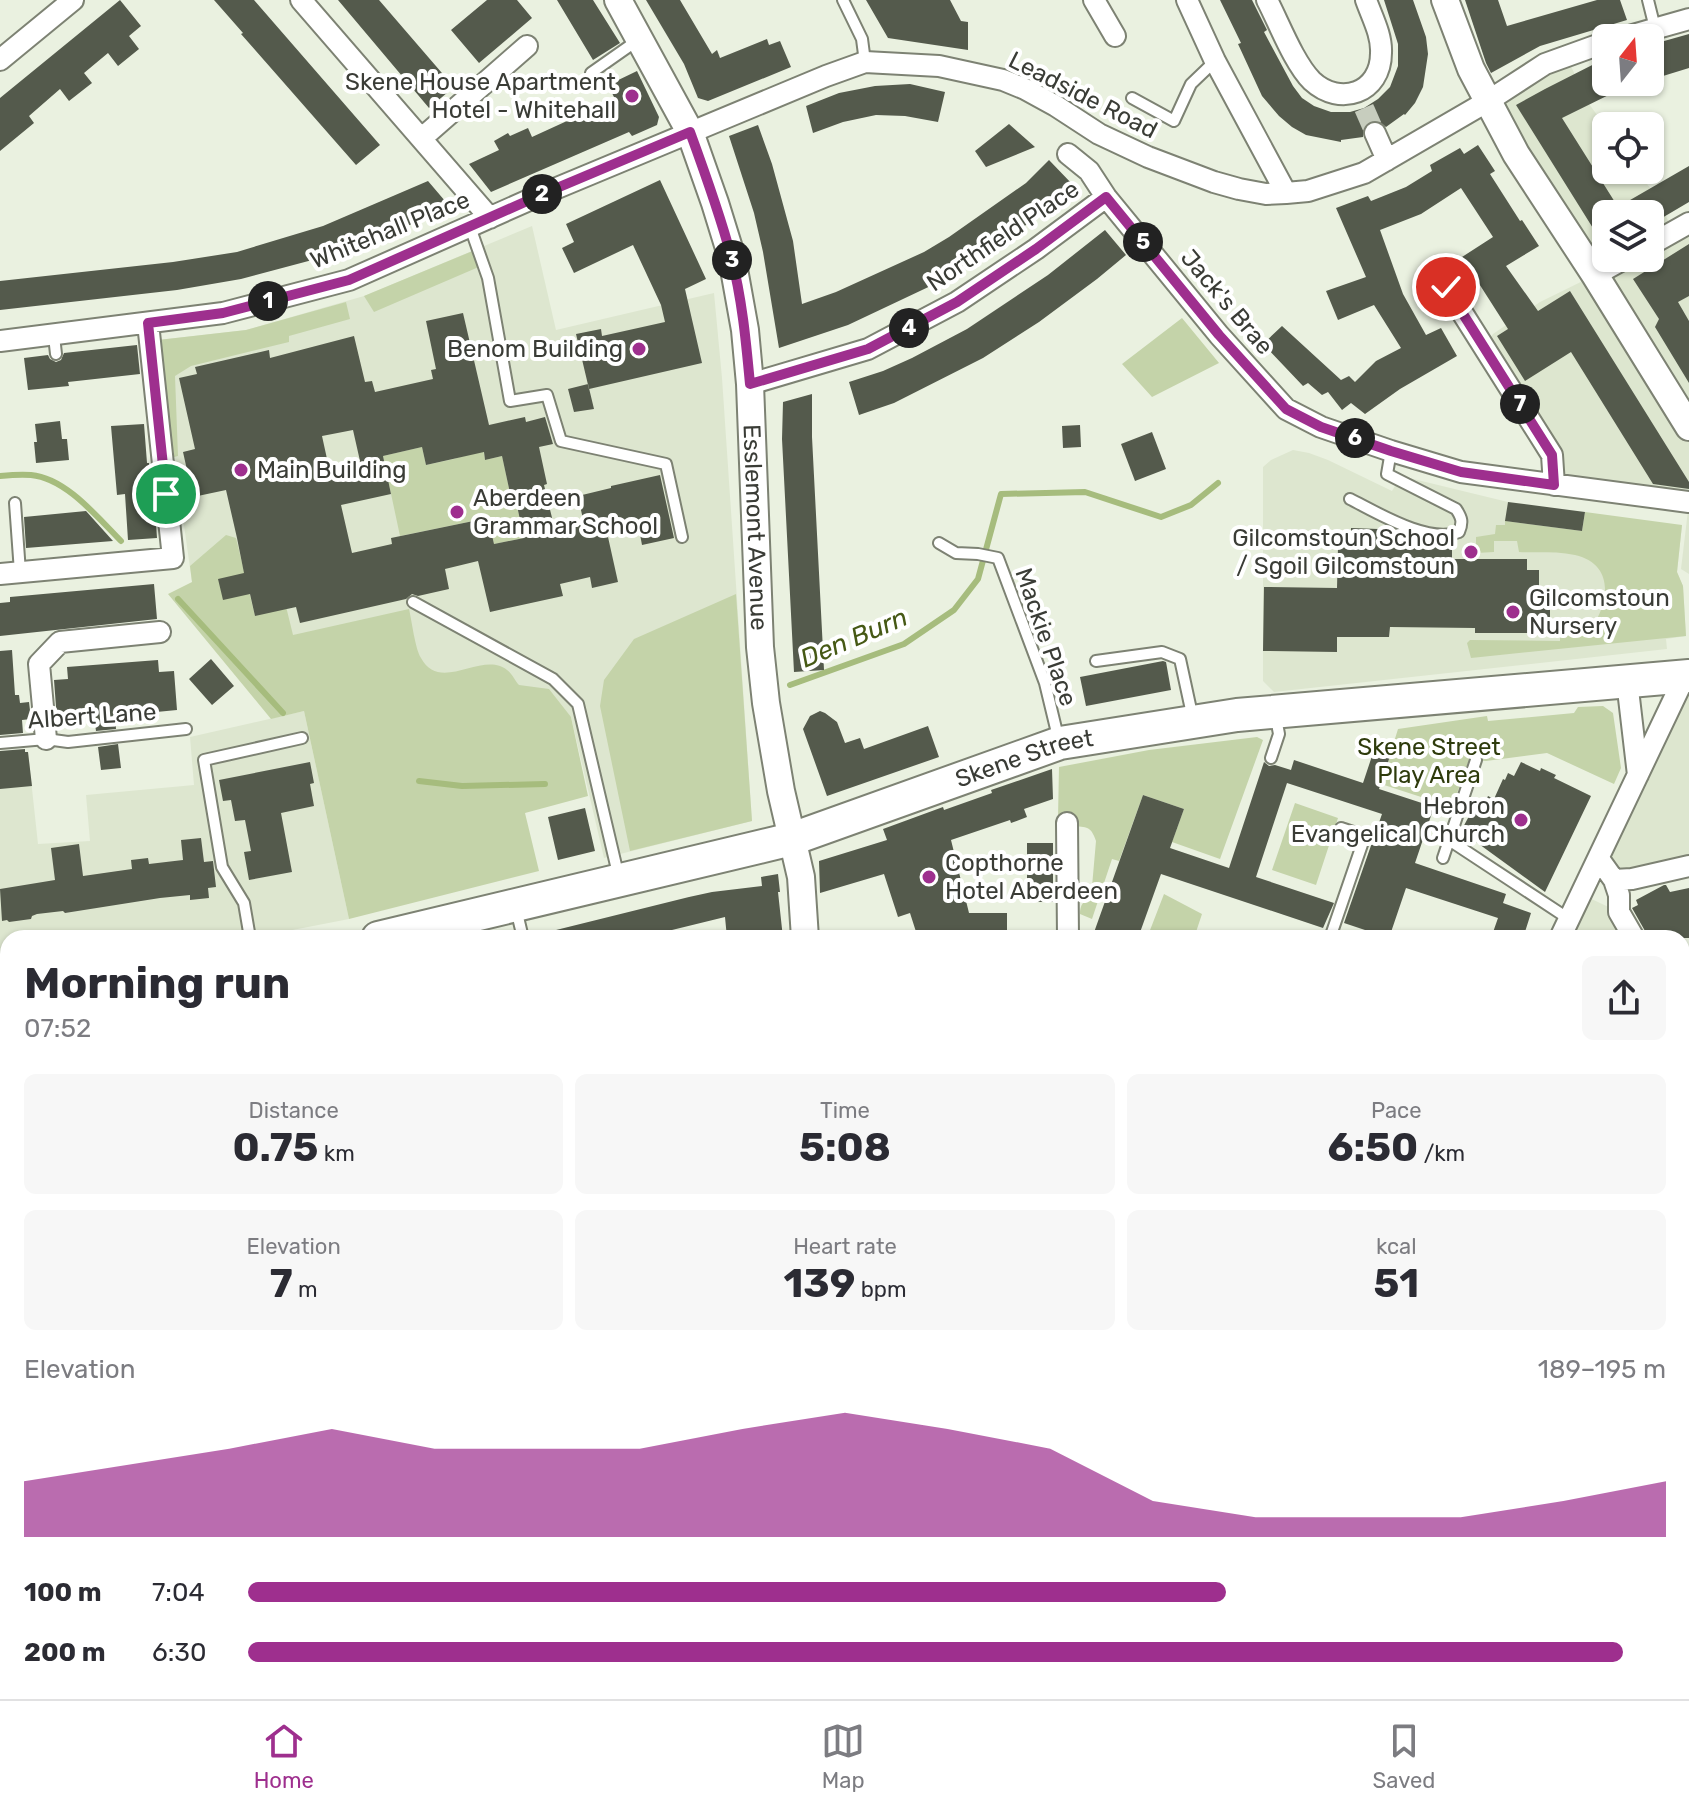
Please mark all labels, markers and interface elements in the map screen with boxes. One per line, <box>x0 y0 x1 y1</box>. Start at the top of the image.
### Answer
north arrow <box>1592 24 1664 96</box>
map controls <box>1592 24 1664 272</box>
street label: Leadside Road <box>1004 46 1162 144</box>
place label: Skene House Apartment Hotel - Whitehall <box>345 68 616 124</box>
marker: Skene House Apartment Hotel - Whitehall <box>623 87 641 105</box>
button: locate <box>1592 112 1664 184</box>
pin: 2 <box>522 174 562 214</box>
street label: Northfield Place <box>922 175 1084 297</box>
text: 2 <box>535 180 549 207</box>
street label: Whitehall Place <box>306 185 474 275</box>
button: layers <box>1592 200 1664 272</box>
pin: 5 <box>1123 222 1163 262</box>
text: 5 <box>1136 228 1150 255</box>
pin: 3 <box>712 240 752 280</box>
street label: Jack's Brae <box>1175 244 1279 360</box>
text: 3 <box>725 246 739 273</box>
pin <box>1412 253 1480 321</box>
icon: check <box>1424 265 1468 309</box>
pin: 1 <box>248 281 288 321</box>
text: 1 <box>263 287 273 314</box>
pin: 4 <box>889 308 929 348</box>
text: 4 <box>901 314 917 341</box>
place label: Benom Building <box>447 335 623 363</box>
marker: Benom Building <box>630 340 648 358</box>
pin: 7 <box>1500 384 1540 424</box>
text: 7 <box>1514 390 1526 417</box>
pin: 6 <box>1335 418 1375 458</box>
street label: Esslemont Avenue <box>738 424 773 631</box>
text: 6 <box>1348 424 1362 451</box>
place label: Main Building <box>257 456 407 484</box>
pin <box>132 460 200 528</box>
marker: Main Building <box>232 461 250 479</box>
icon: arrive <box>144 472 188 516</box>
place label: Aberdeen Grammar School <box>473 484 658 540</box>
marker: Aberdeen Grammar School <box>448 503 466 521</box>
place label: Gilcomstoun School / Sgoil Gilcomstoun <box>1232 524 1455 580</box>
marker: Gilcomstoun School / Sgoil Gilcomstoun <box>1462 543 1480 561</box>
street label: Mackie Place <box>1009 564 1083 710</box>
place label: Gilcomstoun Nursery <box>1529 584 1670 640</box>
water label: Den Burn <box>796 602 912 674</box>
marker: Gilcomstoun Nursery <box>1504 603 1522 621</box>
street label: Albert Lane <box>27 698 157 734</box>
street label: Skene Street <box>952 724 1095 793</box>
park label: Skene Street Play Area <box>1357 733 1501 789</box>
place label: Hebron Evangelical Church <box>1291 792 1505 848</box>
marker: Hebron Evangelical Church <box>1512 811 1530 829</box>
place label: Copthorne Hotel Aberdeen <box>945 849 1118 905</box>
marker: Copthorne Hotel Aberdeen <box>920 868 938 886</box>
button: share <box>1582 956 1666 1040</box>
text: Morning run <box>24 957 290 1009</box>
text: 07:52 <box>24 1013 91 1044</box>
text: Distance <box>249 1097 339 1124</box>
text: Time <box>820 1097 870 1124</box>
text: Pace <box>1371 1097 1422 1124</box>
text: 0.75 <box>233 1124 318 1171</box>
text: 5:08 <box>799 1124 891 1171</box>
text: 6:50 <box>1327 1124 1418 1171</box>
text: km <box>318 1140 355 1167</box>
text: /km <box>1418 1140 1465 1167</box>
text: Elevation <box>247 1233 341 1260</box>
text: Heart rate <box>793 1233 897 1260</box>
text: kcal <box>1376 1233 1417 1260</box>
text: 7 <box>270 1260 293 1307</box>
text: 139 <box>783 1260 855 1307</box>
text: 51 <box>1374 1260 1419 1307</box>
text: m <box>293 1276 318 1303</box>
text: bpm <box>855 1276 907 1303</box>
text: Elevation <box>24 1354 135 1385</box>
text: 189–195 m <box>1538 1354 1666 1385</box>
text: 100 m <box>24 1577 102 1608</box>
text: 7:04 <box>152 1577 205 1608</box>
text: 200 m <box>24 1637 106 1668</box>
text: 6:30 <box>152 1637 206 1668</box>
tab: Home <box>254 1719 314 1794</box>
tab: Map <box>821 1719 865 1794</box>
tab: Saved <box>1373 1719 1435 1794</box>

